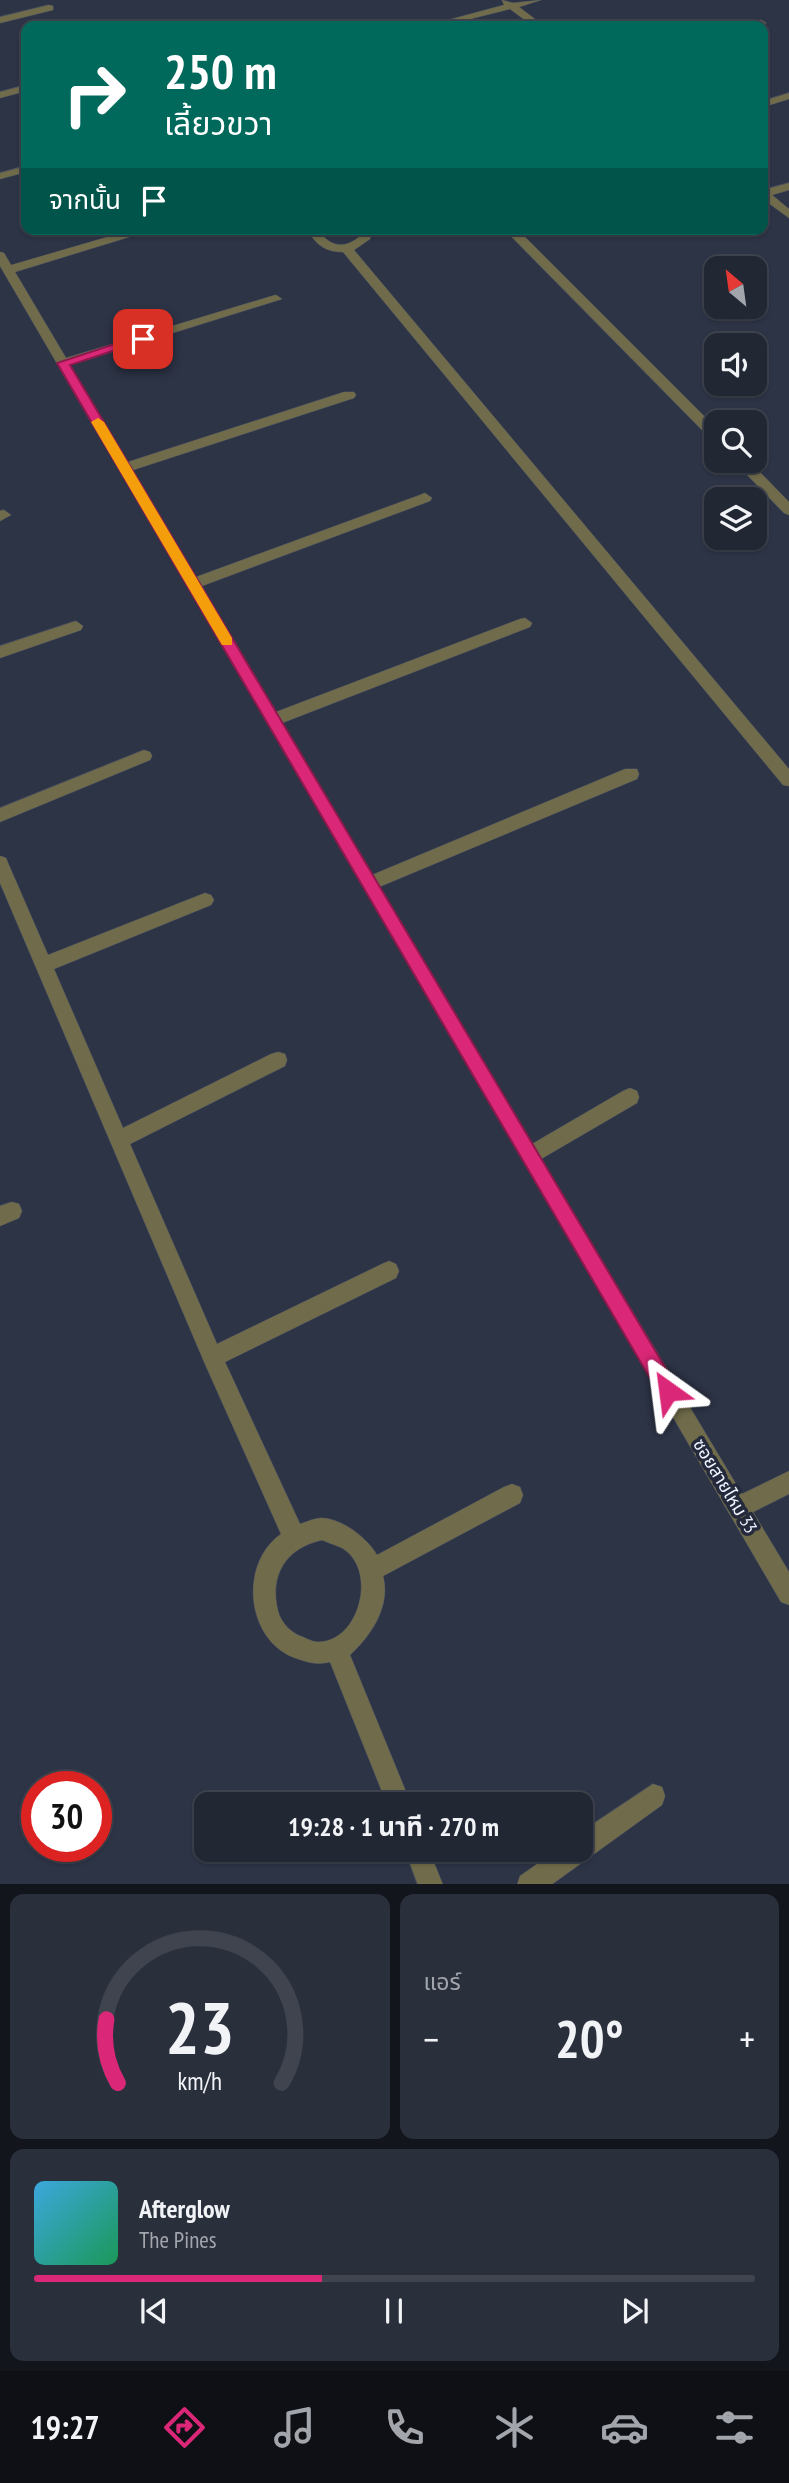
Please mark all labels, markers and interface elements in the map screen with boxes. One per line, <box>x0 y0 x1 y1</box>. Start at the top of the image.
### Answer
text: 250 m <box>164 39 277 103</box>
icon: right <box>49 49 140 140</box>
text: เลี้ยวขวา <box>164 102 272 144</box>
icon: arrive <box>135 182 173 220</box>
text: จากนั้น <box>49 183 121 216</box>
north arrow <box>704 256 766 318</box>
map controls <box>704 256 767 550</box>
pin <box>113 309 173 369</box>
icon: arrive <box>124 320 162 358</box>
button: sound <box>704 333 767 396</box>
button: search <box>704 410 767 473</box>
button: layers <box>704 487 767 550</box>
position arrow <box>631 1354 705 1428</box>
street label: ซอยสายไหม 33 <box>688 1434 763 1537</box>
speed limit sign: 30 <box>21 1771 112 1862</box>
text: 19:28 · 1 นาที · 270 m <box>288 1810 499 1843</box>
text: แอร์ <box>424 1967 461 1996</box>
text: 23 <box>165 1979 235 2073</box>
text: 20° <box>555 2005 624 2072</box>
text: − <box>424 2014 439 2063</box>
text: + <box>739 2014 755 2063</box>
text: km/h <box>178 2064 222 2096</box>
text: Afterglow <box>139 2192 230 2225</box>
text: The Pines <box>139 2225 217 2254</box>
icon: previous <box>135 2292 173 2330</box>
icon: pause <box>375 2292 413 2330</box>
icon: next <box>616 2292 654 2330</box>
icon: directions <box>160 2403 209 2452</box>
icon: music <box>270 2403 319 2452</box>
icon: phone <box>380 2403 429 2452</box>
icon: climate <box>490 2403 539 2452</box>
icon: car <box>600 2403 649 2452</box>
icon: filters <box>710 2403 759 2452</box>
text: 19:27 <box>30 2406 100 2448</box>

